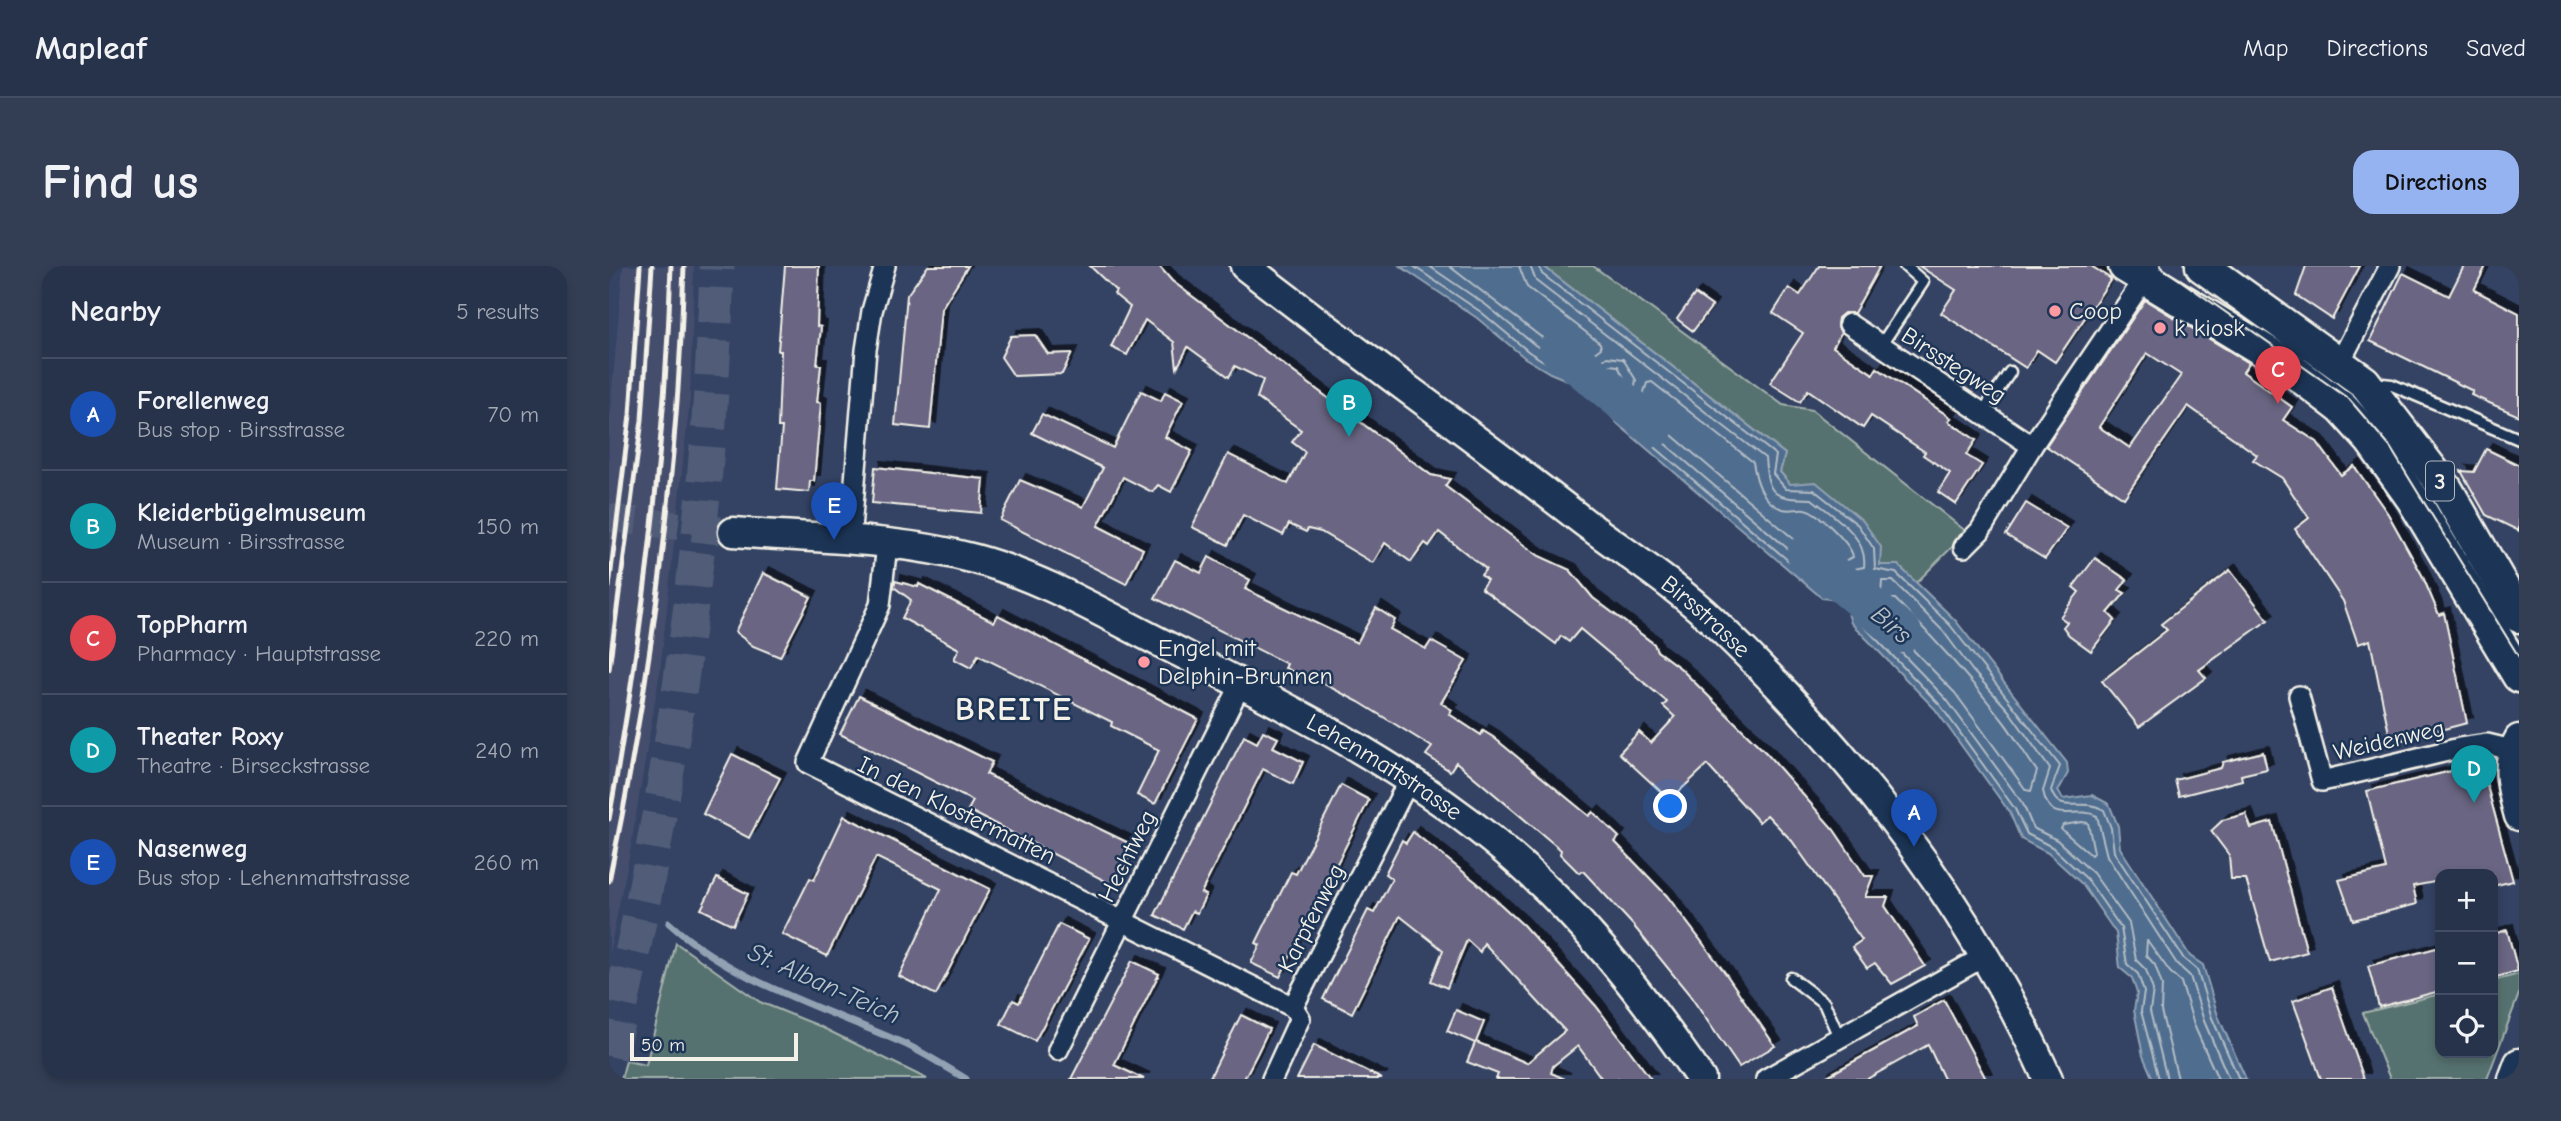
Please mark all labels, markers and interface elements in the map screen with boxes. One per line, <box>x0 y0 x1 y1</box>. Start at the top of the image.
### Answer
text: Mapleaf <box>35 29 147 67</box>
text: Map <box>2243 34 2289 62</box>
text: Directions <box>2327 34 2428 62</box>
text: Saved <box>2466 34 2526 62</box>
button: Directions <box>2353 150 2519 214</box>
text: Find us <box>42 154 198 210</box>
text: Nearby <box>70 294 161 329</box>
place label: Coop <box>2069 297 2122 325</box>
text: 5 results <box>456 298 539 325</box>
marker: Coop <box>2047 303 2063 319</box>
place label: k kiosk <box>2174 314 2245 342</box>
marker: k kiosk <box>2152 320 2168 336</box>
street label: Birsstegweg <box>1896 321 2012 409</box>
pin: C <box>2255 346 2301 404</box>
pin: B <box>1326 379 1372 437</box>
text: Forellenweg <box>137 386 270 416</box>
text: A <box>87 401 99 428</box>
text: 70 m <box>487 401 539 428</box>
text: Bus stop · Birsstrasse <box>137 416 345 443</box>
road number: 3 <box>2426 462 2454 500</box>
pin: E <box>811 482 857 540</box>
text: Kleiderbügelmuseum <box>137 498 366 528</box>
text: B <box>86 513 100 540</box>
text: 150 m <box>477 513 539 540</box>
text: Museum · Birsstrasse <box>137 528 345 555</box>
street label: Birsstrasse <box>1656 569 1756 663</box>
water label: Birs <box>1865 600 1917 651</box>
text: TopPharm <box>137 610 248 640</box>
text: C <box>86 625 100 652</box>
text: 220 m <box>474 625 539 652</box>
place label: Engel mit Delphin-Brunnen <box>1158 634 1333 690</box>
text: Pharmacy · Hauptstrasse <box>137 640 381 667</box>
marker: Engel mit Delphin-Brunnen <box>1136 654 1152 670</box>
district label: BREITE <box>955 691 1073 728</box>
street label: Lehenmattstrasse <box>1302 708 1468 826</box>
street label: Weidenweg <box>2331 714 2447 766</box>
text: Theater Roxy <box>137 722 283 752</box>
text: D <box>86 737 100 764</box>
text: 240 m <box>475 737 539 764</box>
pin: D <box>2451 745 2497 803</box>
street label: In den Klostermatten <box>854 750 1060 870</box>
text: Theatre · Birseckstrasse <box>137 752 370 779</box>
your location <box>1653 789 1687 823</box>
pin: A <box>1891 789 1937 847</box>
street label: Hechtweg <box>1092 805 1162 907</box>
text: Nasenweg <box>137 834 248 864</box>
text: E <box>86 849 100 876</box>
text: 260 m <box>474 849 539 876</box>
street label: Karpfenweg <box>1272 859 1350 977</box>
text: Bus stop · Lehenmattstrasse <box>137 864 410 891</box>
map controls <box>2435 869 2498 1058</box>
button: + <box>2435 869 2498 932</box>
button: − <box>2435 932 2498 995</box>
water label: St. Alban-Teich <box>743 937 905 1031</box>
button: locate <box>2435 995 2498 1058</box>
scale bar <box>630 1030 798 1062</box>
text: 50 m <box>641 1034 685 1056</box>

